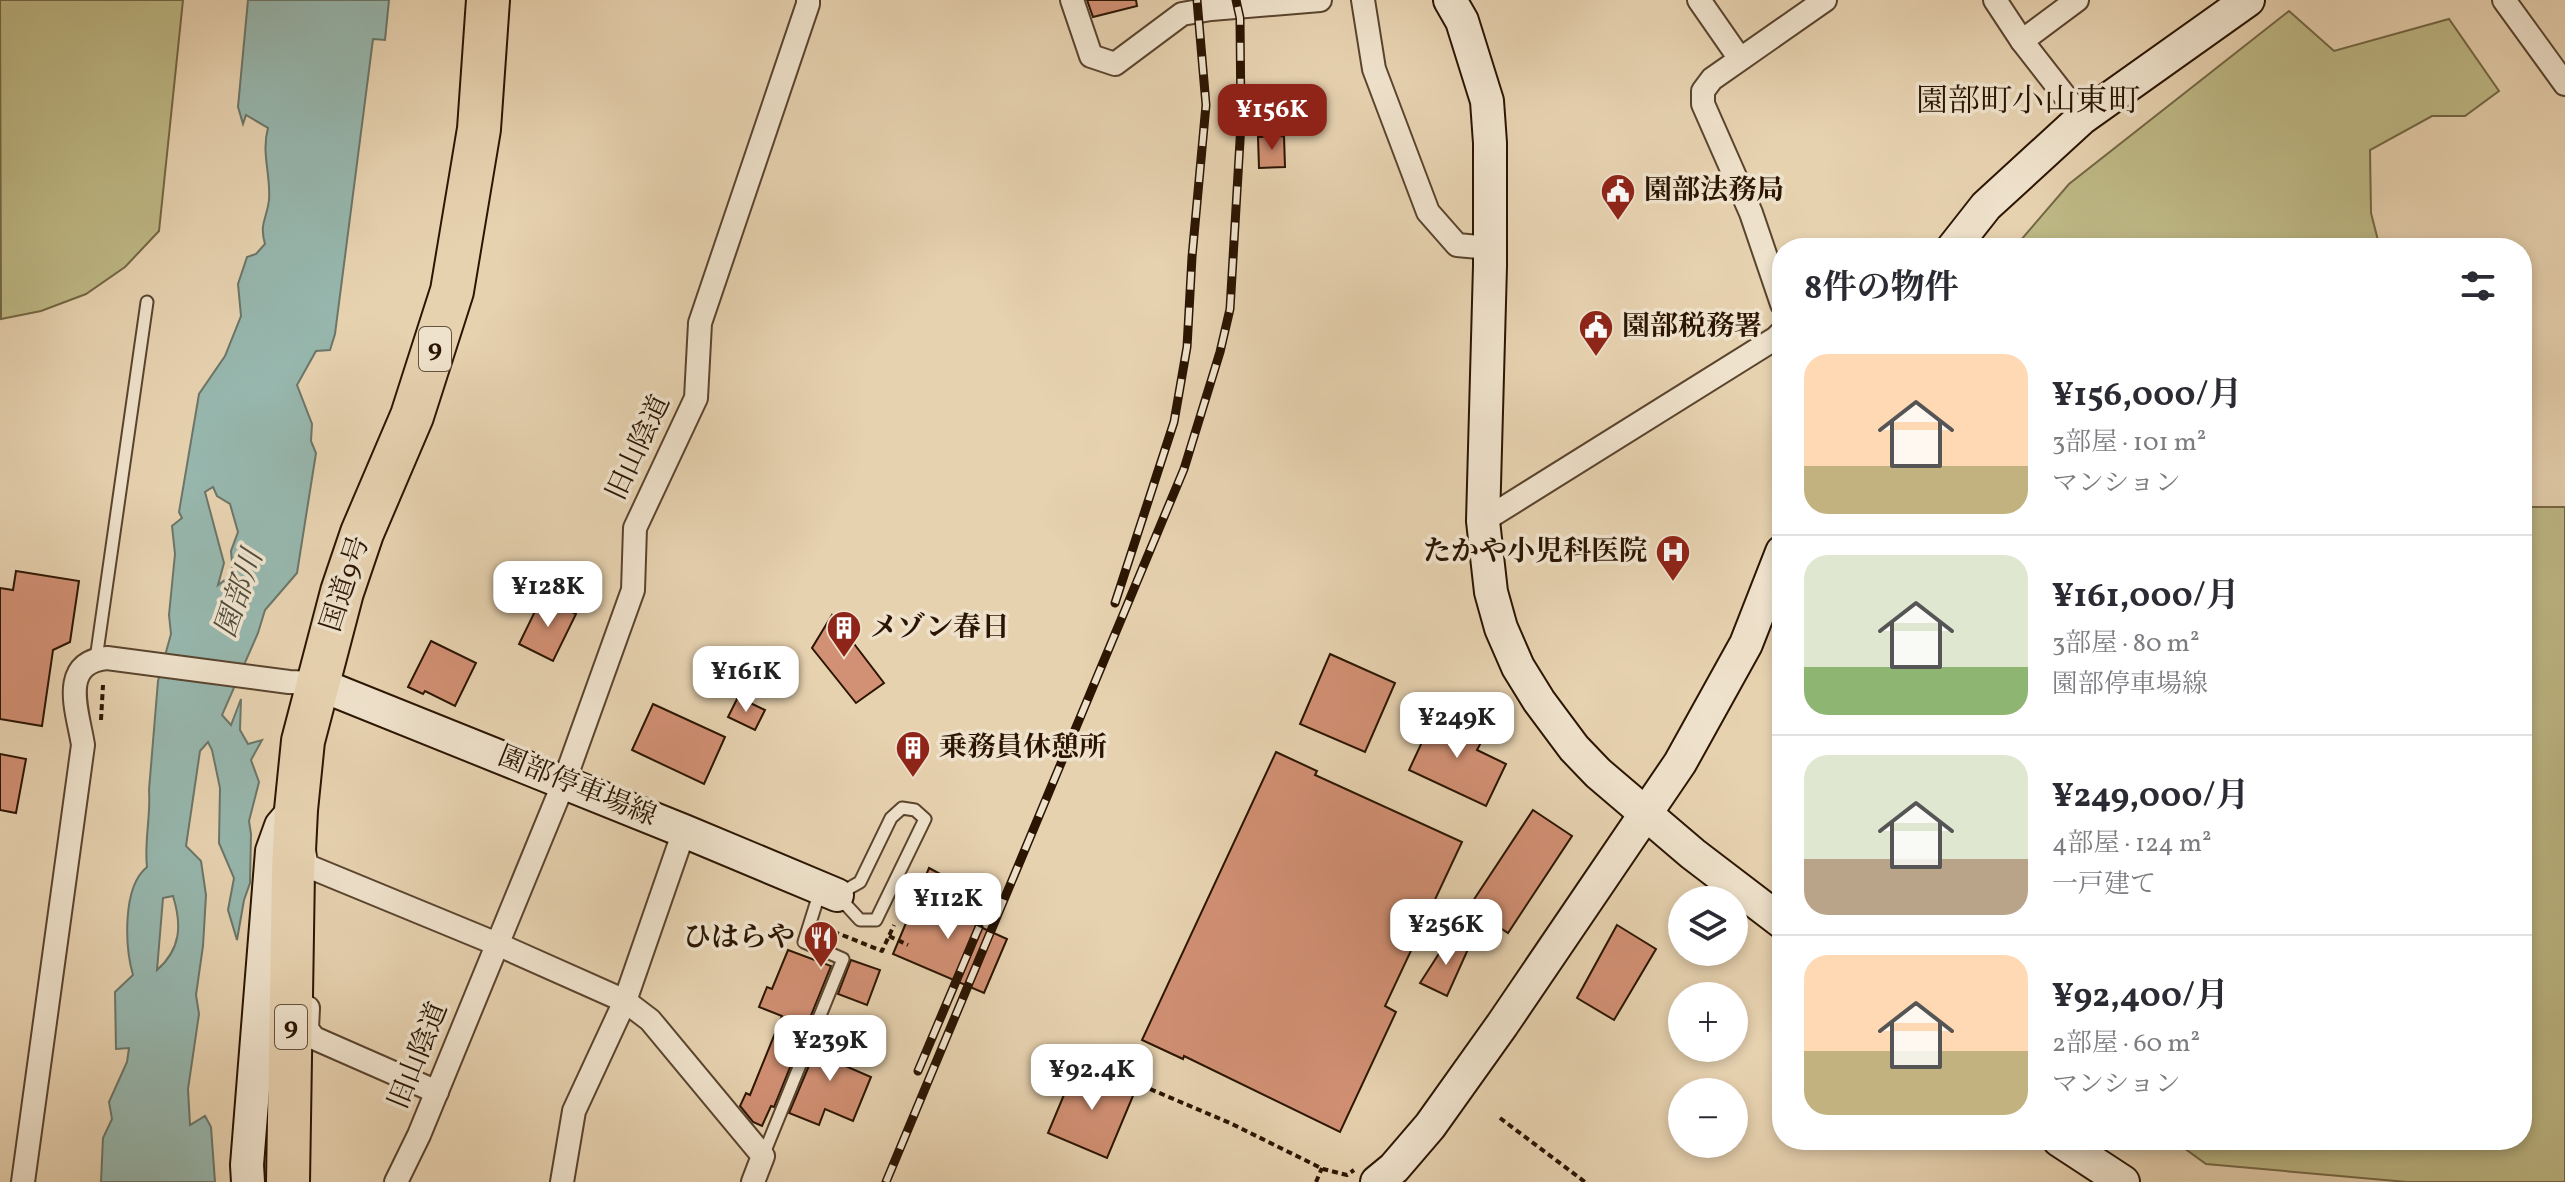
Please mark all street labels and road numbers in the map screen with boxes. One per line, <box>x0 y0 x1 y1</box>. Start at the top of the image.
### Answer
road number: 9 <box>419 327 451 371</box>
street label: 旧山陰道 <box>598 389 680 507</box>
street label: 国道9号 <box>312 531 380 637</box>
street label: 園部停車場線 <box>492 737 662 837</box>
street label: 旧山陰道 <box>380 997 458 1115</box>
road number: 9 <box>275 1005 307 1049</box>

